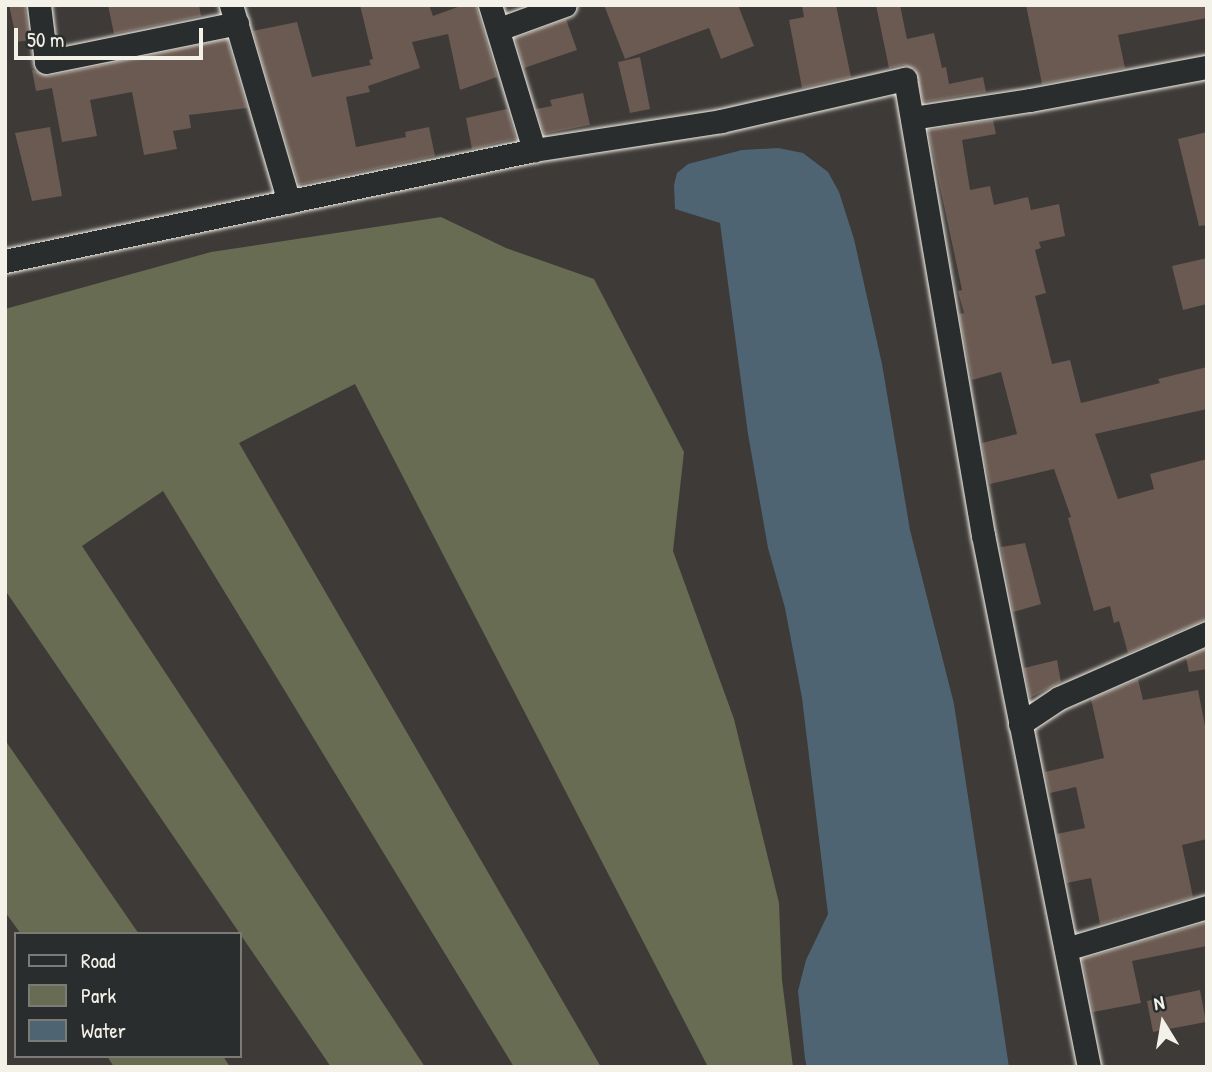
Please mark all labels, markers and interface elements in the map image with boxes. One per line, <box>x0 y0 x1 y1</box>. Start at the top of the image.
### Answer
scale bar <box>18 14 206 58</box>
text: 50 m <box>27 25 64 54</box>
legend <box>14 932 242 1058</box>
text: Road <box>81 946 115 975</box>
text: Park <box>81 981 116 1010</box>
north arrow <box>1128 988 1198 1058</box>
text: N <box>1152 989 1166 1016</box>
text: Water <box>81 1016 126 1045</box>

